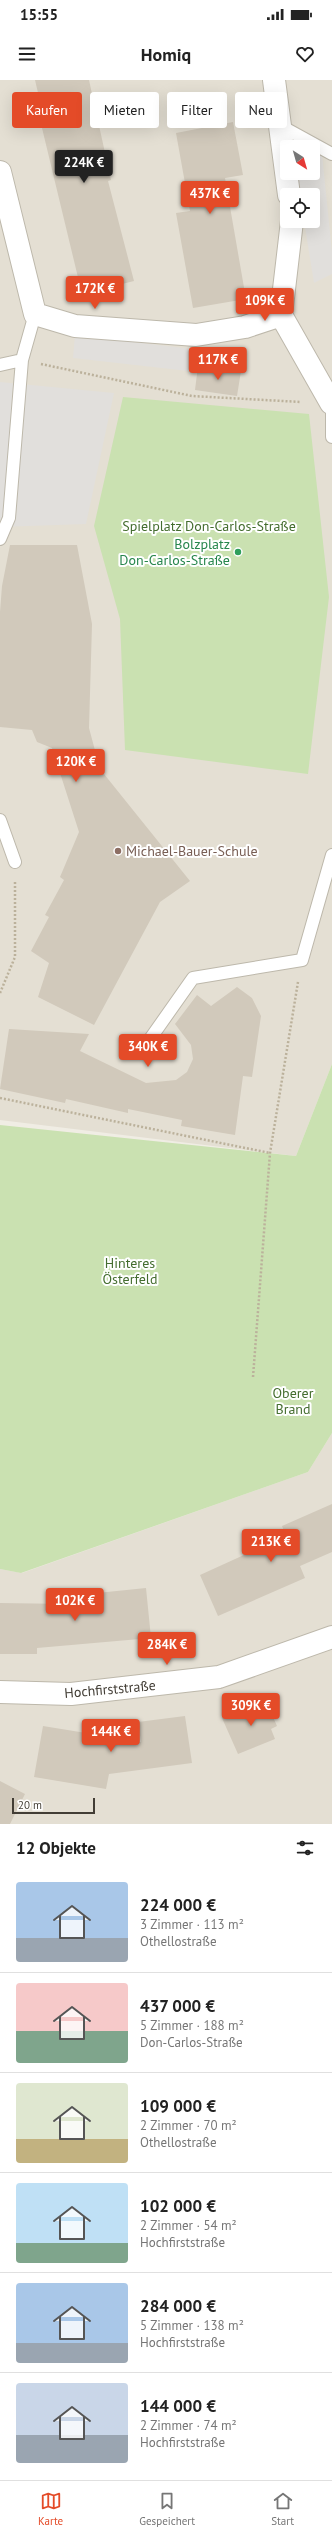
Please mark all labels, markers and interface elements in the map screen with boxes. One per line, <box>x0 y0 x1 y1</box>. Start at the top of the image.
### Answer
text: 15:55 <box>20 5 58 24</box>
icon: menu <box>16 43 38 65</box>
text: Homiq <box>141 43 191 66</box>
icon: heart <box>294 43 316 65</box>
chip: Kaufen <box>12 92 82 128</box>
chip: Mieten <box>90 92 159 128</box>
chip: Filter <box>167 92 227 128</box>
chip: Neu <box>235 92 287 128</box>
north arrow <box>280 140 320 180</box>
map controls <box>280 140 320 228</box>
pin: 224K € <box>51 150 117 184</box>
text: 224K € <box>64 154 104 171</box>
pin: 437K € <box>177 181 243 215</box>
text: 437K € <box>190 185 230 202</box>
button: locate <box>280 188 320 228</box>
pin: 172K € <box>62 276 128 310</box>
text: 172K € <box>75 280 115 297</box>
pin: 109K € <box>232 288 298 322</box>
text: 109K € <box>245 292 285 309</box>
pin: 117K € <box>185 347 251 381</box>
text: 117K € <box>198 351 238 368</box>
park label: Spielplatz Don-Carlos-Straße <box>122 517 296 535</box>
place label: Bolzplatz Don-Carlos-Straße <box>119 535 230 569</box>
marker: Bolzplatz Don-Carlos-Straße <box>233 547 243 557</box>
pin: 120K € <box>43 749 109 783</box>
text: 120K € <box>56 753 96 770</box>
place label: Michael-Bauer-Schule <box>126 842 258 860</box>
marker: Michael-Bauer-Schule <box>113 846 123 856</box>
pin: 340K € <box>115 1034 181 1068</box>
text: 340K € <box>128 1038 168 1055</box>
park label: Hinteres Österfeld <box>103 1254 157 1288</box>
park label: Oberer Brand <box>273 1384 314 1418</box>
pin: 213K € <box>238 1529 304 1563</box>
text: 213K € <box>251 1533 291 1550</box>
pin: 102K € <box>42 1588 108 1622</box>
text: 102K € <box>55 1592 95 1609</box>
pin: 284K € <box>134 1632 200 1666</box>
text: 284K € <box>147 1636 187 1653</box>
street label: Hochfirststraße <box>64 1676 156 1702</box>
pin: 309K € <box>218 1693 284 1727</box>
text: 309K € <box>231 1697 271 1714</box>
pin: 144K € <box>78 1719 144 1753</box>
text: 144K € <box>91 1723 131 1740</box>
scale bar <box>12 1796 95 1815</box>
text: 20 m <box>18 1798 42 1812</box>
text: 12 Objekte <box>16 1837 96 1859</box>
icon: filters <box>294 1837 316 1859</box>
text: 224 000 € <box>140 1894 216 1916</box>
icon: home <box>48 1898 96 1946</box>
text: 3 Zimmer · 113 m² <box>140 1916 244 1933</box>
text: Othellostraße <box>140 1933 217 1950</box>
text: 437 000 € <box>140 1995 215 2017</box>
icon: home <box>48 1999 96 2047</box>
text: 5 Zimmer · 188 m² <box>140 2017 244 2034</box>
text: Don-Carlos-Straße <box>140 2034 243 2051</box>
text: 109 000 € <box>140 2095 216 2117</box>
icon: home <box>48 2099 96 2147</box>
text: 2 Zimmer · 70 m² <box>140 2117 237 2134</box>
text: Othellostraße <box>140 2134 217 2151</box>
text: 102 000 € <box>140 2195 216 2217</box>
icon: home <box>48 2199 96 2247</box>
text: 2 Zimmer · 54 m² <box>140 2217 237 2234</box>
text: Hochfirststraße <box>140 2234 225 2251</box>
text: 284 000 € <box>140 2295 216 2317</box>
icon: home <box>48 2299 96 2347</box>
text: 5 Zimmer · 138 m² <box>140 2317 244 2334</box>
text: Hochfirststraße <box>140 2334 225 2351</box>
text: 144 000 € <box>140 2395 216 2417</box>
icon: home <box>48 2399 96 2447</box>
text: 2 Zimmer · 74 m² <box>140 2417 237 2434</box>
text: Hochfirststraße <box>140 2434 225 2451</box>
tab: Karte <box>38 2490 63 2528</box>
tab: Gespeichert <box>139 2490 195 2528</box>
tab: Start <box>271 2490 294 2528</box>

